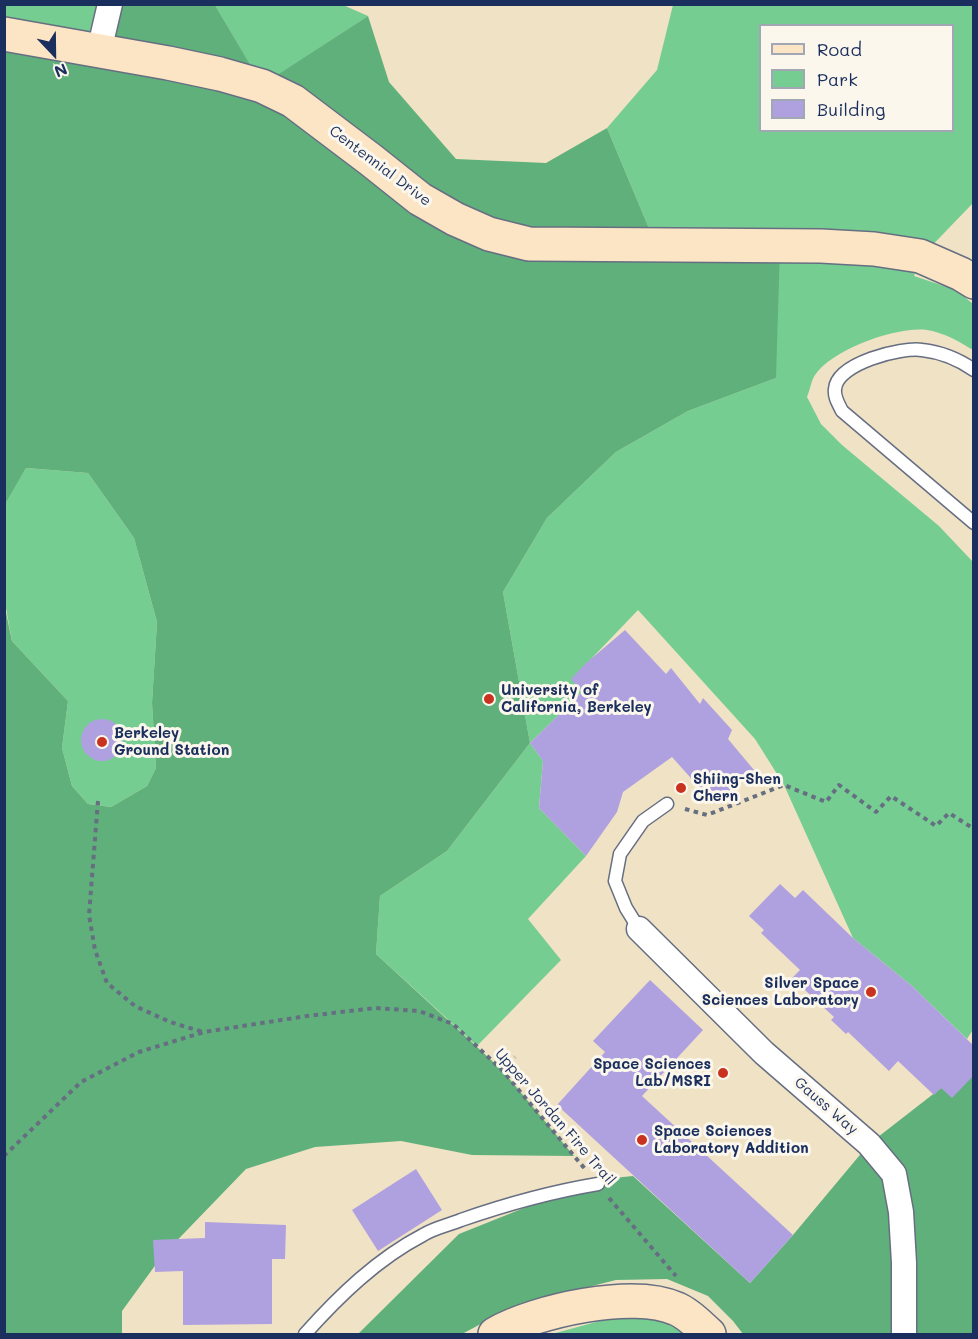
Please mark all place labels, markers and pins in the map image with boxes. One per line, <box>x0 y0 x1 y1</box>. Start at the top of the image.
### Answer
place label: University of California, Berkeley <box>501 681 652 716</box>
marker: University of California, Berkeley <box>482 692 496 706</box>
place label: Berkeley Ground Station <box>114 724 229 759</box>
marker: Berkeley Ground Station <box>95 735 109 749</box>
place label: Shiing-Shen Chern <box>693 770 781 805</box>
marker: Shiing-Shen Chern <box>674 781 688 795</box>
place label: Silver Space Sciences Laboratory <box>702 974 859 1009</box>
marker: Silver Space Sciences Laboratory <box>864 985 878 999</box>
place label: Space Sciences Lab/MSRI <box>593 1055 711 1090</box>
marker: Space Sciences Lab/MSRI <box>716 1066 730 1080</box>
place label: Space Sciences Laboratory Addition <box>654 1122 809 1157</box>
marker: Space Sciences Laboratory Addition <box>635 1133 649 1147</box>

